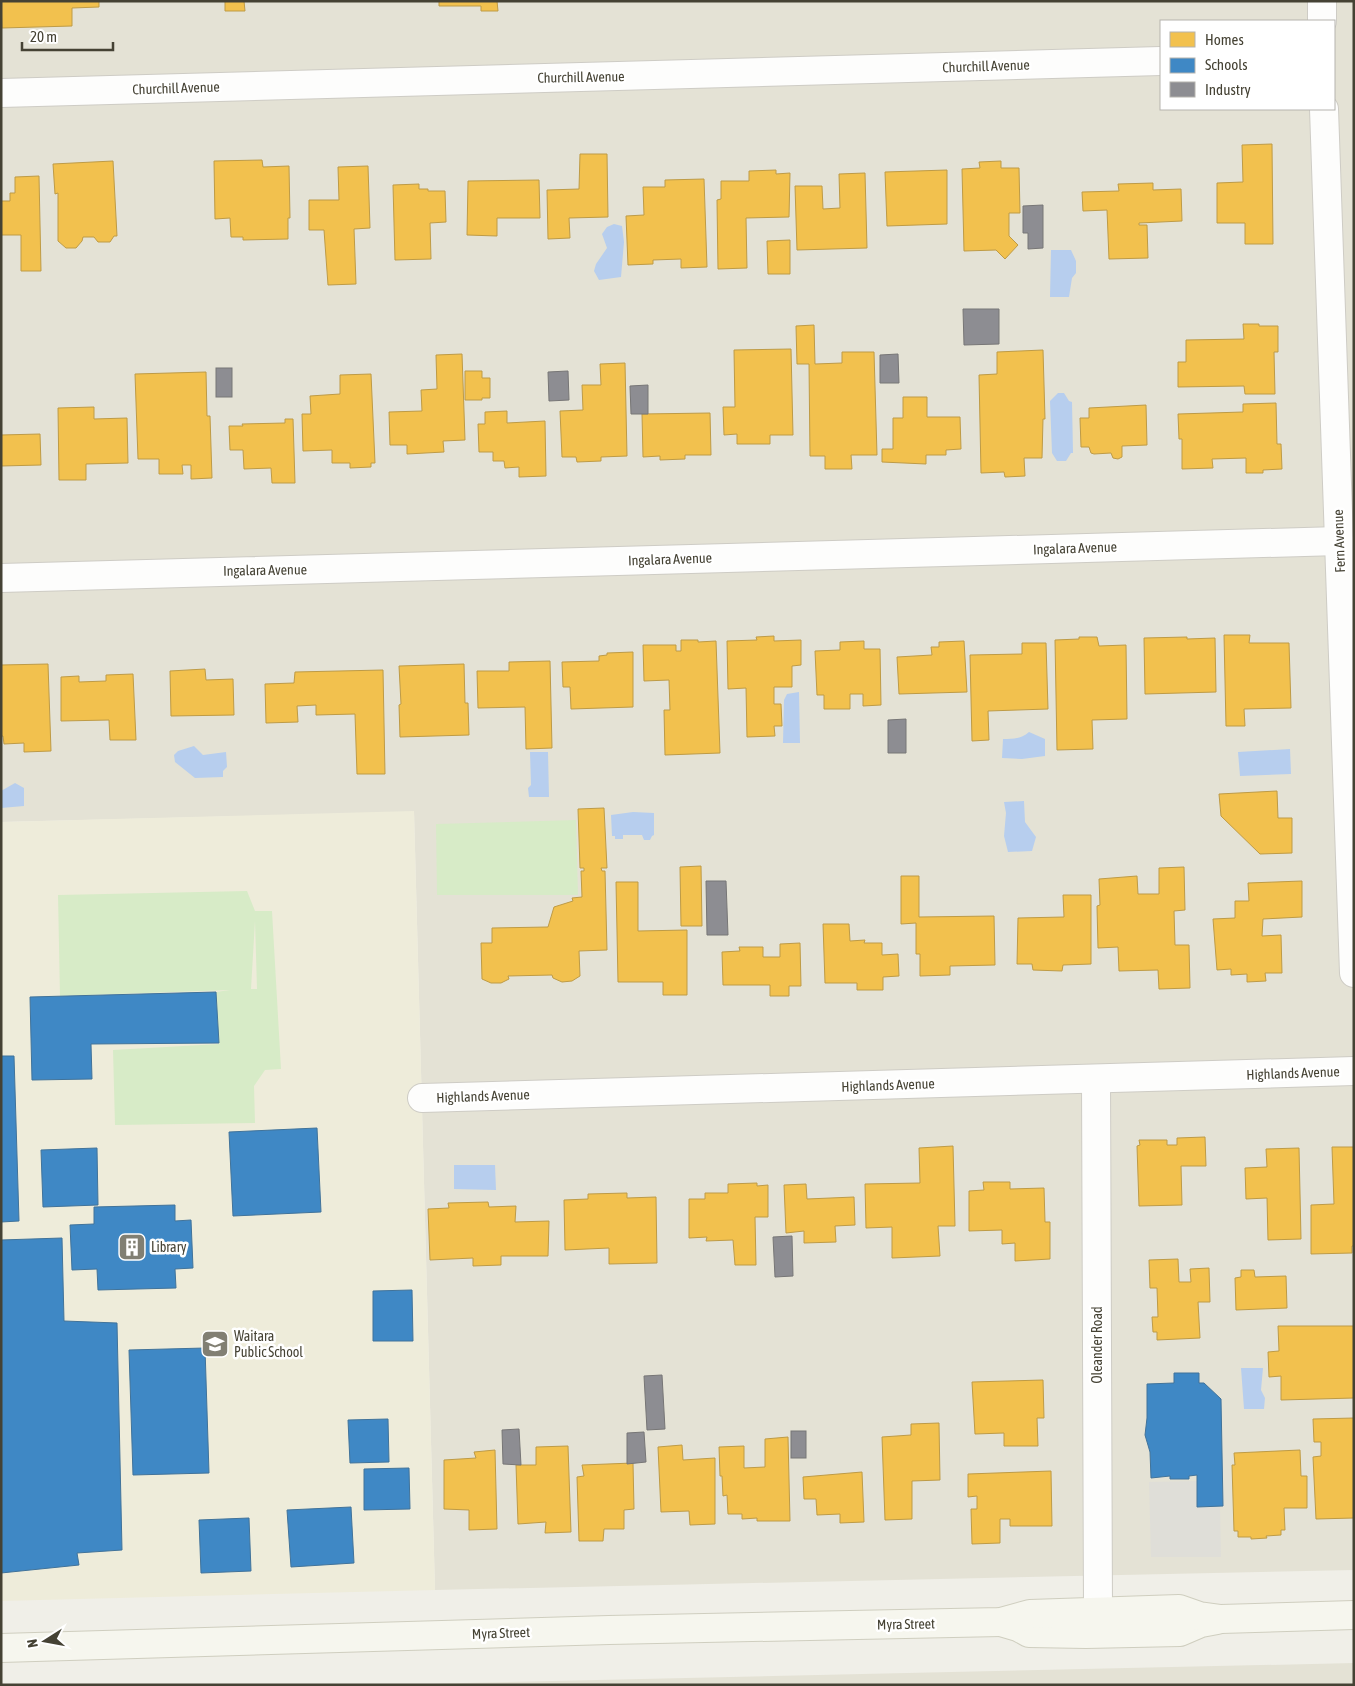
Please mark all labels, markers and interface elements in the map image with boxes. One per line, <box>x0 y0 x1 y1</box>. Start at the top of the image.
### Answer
scale bar <box>22 20 114 52</box>
legend <box>1160 20 1335 110</box>
text: 20 m <box>30 28 57 45</box>
text: Homes <box>1205 31 1244 48</box>
street label: Churchill Avenue <box>942 56 1030 76</box>
text: Schools <box>1205 56 1248 73</box>
street label: Churchill Avenue <box>537 68 625 86</box>
street label: Churchill Avenue <box>132 78 220 98</box>
text: Industry <box>1205 81 1251 98</box>
street label: Fern Avenue <box>1330 509 1348 573</box>
street label: Ingalara Avenue <box>1033 539 1117 557</box>
street label: Ingalara Avenue <box>628 550 712 568</box>
street label: Ingalara Avenue <box>223 561 307 579</box>
street label: Highlands Avenue <box>1246 1063 1340 1083</box>
street label: Highlands Avenue <box>841 1075 935 1095</box>
street label: Highlands Avenue <box>436 1086 530 1106</box>
building icon: Library <box>117 1232 147 1262</box>
place label: Library <box>151 1239 187 1255</box>
street label: Oleander Road <box>1089 1306 1105 1384</box>
place label: Waitara Public School <box>234 1328 303 1360</box>
school or university icon: Waitara Public School <box>200 1329 230 1359</box>
street label: Myra Street <box>877 1615 935 1633</box>
north arrow <box>20 1616 70 1666</box>
street label: Myra Street <box>472 1624 530 1642</box>
text: N <box>24 1638 41 1649</box>

